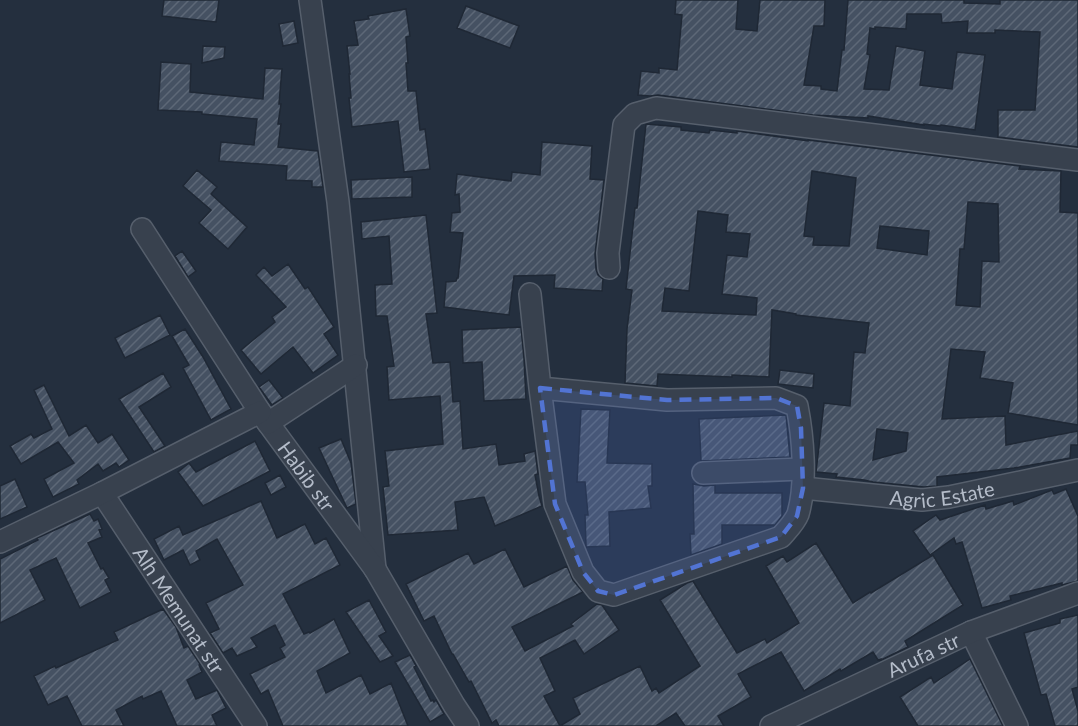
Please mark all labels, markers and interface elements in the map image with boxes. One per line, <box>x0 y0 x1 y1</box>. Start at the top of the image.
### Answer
street label: Habib str <box>273 436 341 516</box>
street label: Agric Estate <box>889 476 996 512</box>
street label: Alh Memunat str <box>129 542 230 678</box>
street label: Arufa str <box>883 627 964 682</box>

